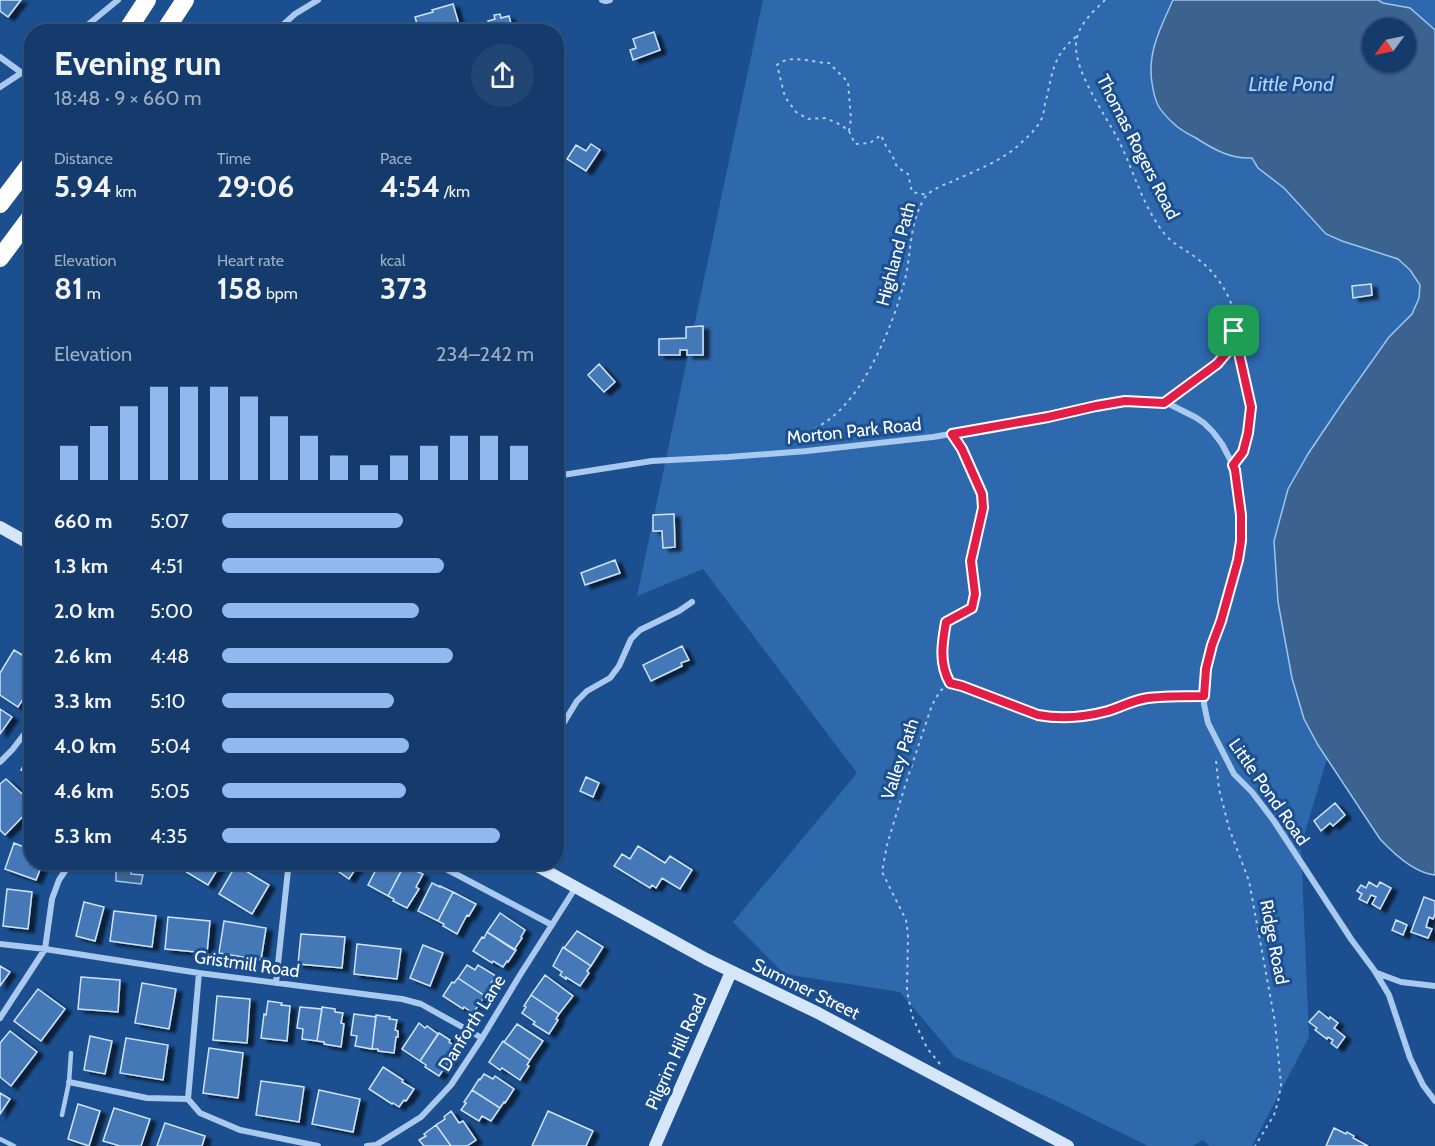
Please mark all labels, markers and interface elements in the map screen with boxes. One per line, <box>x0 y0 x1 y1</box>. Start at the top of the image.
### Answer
north arrow <box>1362 18 1416 72</box>
map controls <box>1362 18 1416 72</box>
text: Evening run <box>54 43 221 83</box>
button: share <box>471 44 534 107</box>
street label: Thomas Rogers Road <box>1092 71 1184 223</box>
water label: Little Pond <box>1248 72 1334 96</box>
text: 18:48 · 9 × 660 m <box>54 86 201 110</box>
text: Distance <box>54 149 113 168</box>
text: Time <box>217 149 251 168</box>
text: Pace <box>380 149 412 168</box>
text: 5.94 <box>54 168 112 205</box>
text: 29:06 <box>217 168 294 205</box>
text: 4:54 <box>380 168 440 205</box>
text: km <box>112 182 137 201</box>
text: /km <box>440 182 470 201</box>
street label: Highland Path <box>872 200 920 308</box>
text: Elevation <box>54 251 117 270</box>
text: Heart rate <box>217 251 284 270</box>
text: kcal <box>380 251 406 270</box>
text: 81 <box>54 270 83 307</box>
text: 158 <box>217 270 262 307</box>
text: 373 <box>380 270 428 307</box>
text: m <box>83 284 101 303</box>
text: bpm <box>262 284 298 303</box>
pin <box>1208 305 1259 356</box>
icon: arrive <box>1217 314 1250 347</box>
text: Elevation <box>54 342 132 366</box>
text: 234–242 m <box>436 342 534 366</box>
street label: Morton Park Road <box>785 413 923 449</box>
text: 660 m <box>54 509 112 533</box>
text: 5:07 <box>150 509 189 533</box>
text: 1.3 km <box>54 554 108 578</box>
text: 4:51 <box>150 554 183 578</box>
text: 2.0 km <box>54 599 115 623</box>
text: 5:00 <box>150 599 193 623</box>
text: 2.6 km <box>54 644 112 668</box>
text: 4:48 <box>150 644 189 668</box>
text: 3.3 km <box>54 689 112 713</box>
text: 5:10 <box>150 689 185 713</box>
street label: Valley Path <box>877 716 923 802</box>
text: 4.0 km <box>54 734 116 758</box>
text: 5:04 <box>150 734 191 758</box>
street label: Little Pond Road <box>1224 734 1314 850</box>
text: 4.6 km <box>54 779 114 803</box>
text: 5:05 <box>150 779 190 803</box>
text: 5.3 km <box>54 824 112 848</box>
text: 4:35 <box>150 824 187 848</box>
street label: Ridge Road <box>1255 898 1293 986</box>
street label: Gristmill Road <box>193 946 301 982</box>
street label: Summer Street <box>749 954 863 1024</box>
street label: Danforth Lane <box>434 971 510 1075</box>
street label: Pilgrim Hill Road <box>641 991 711 1113</box>

